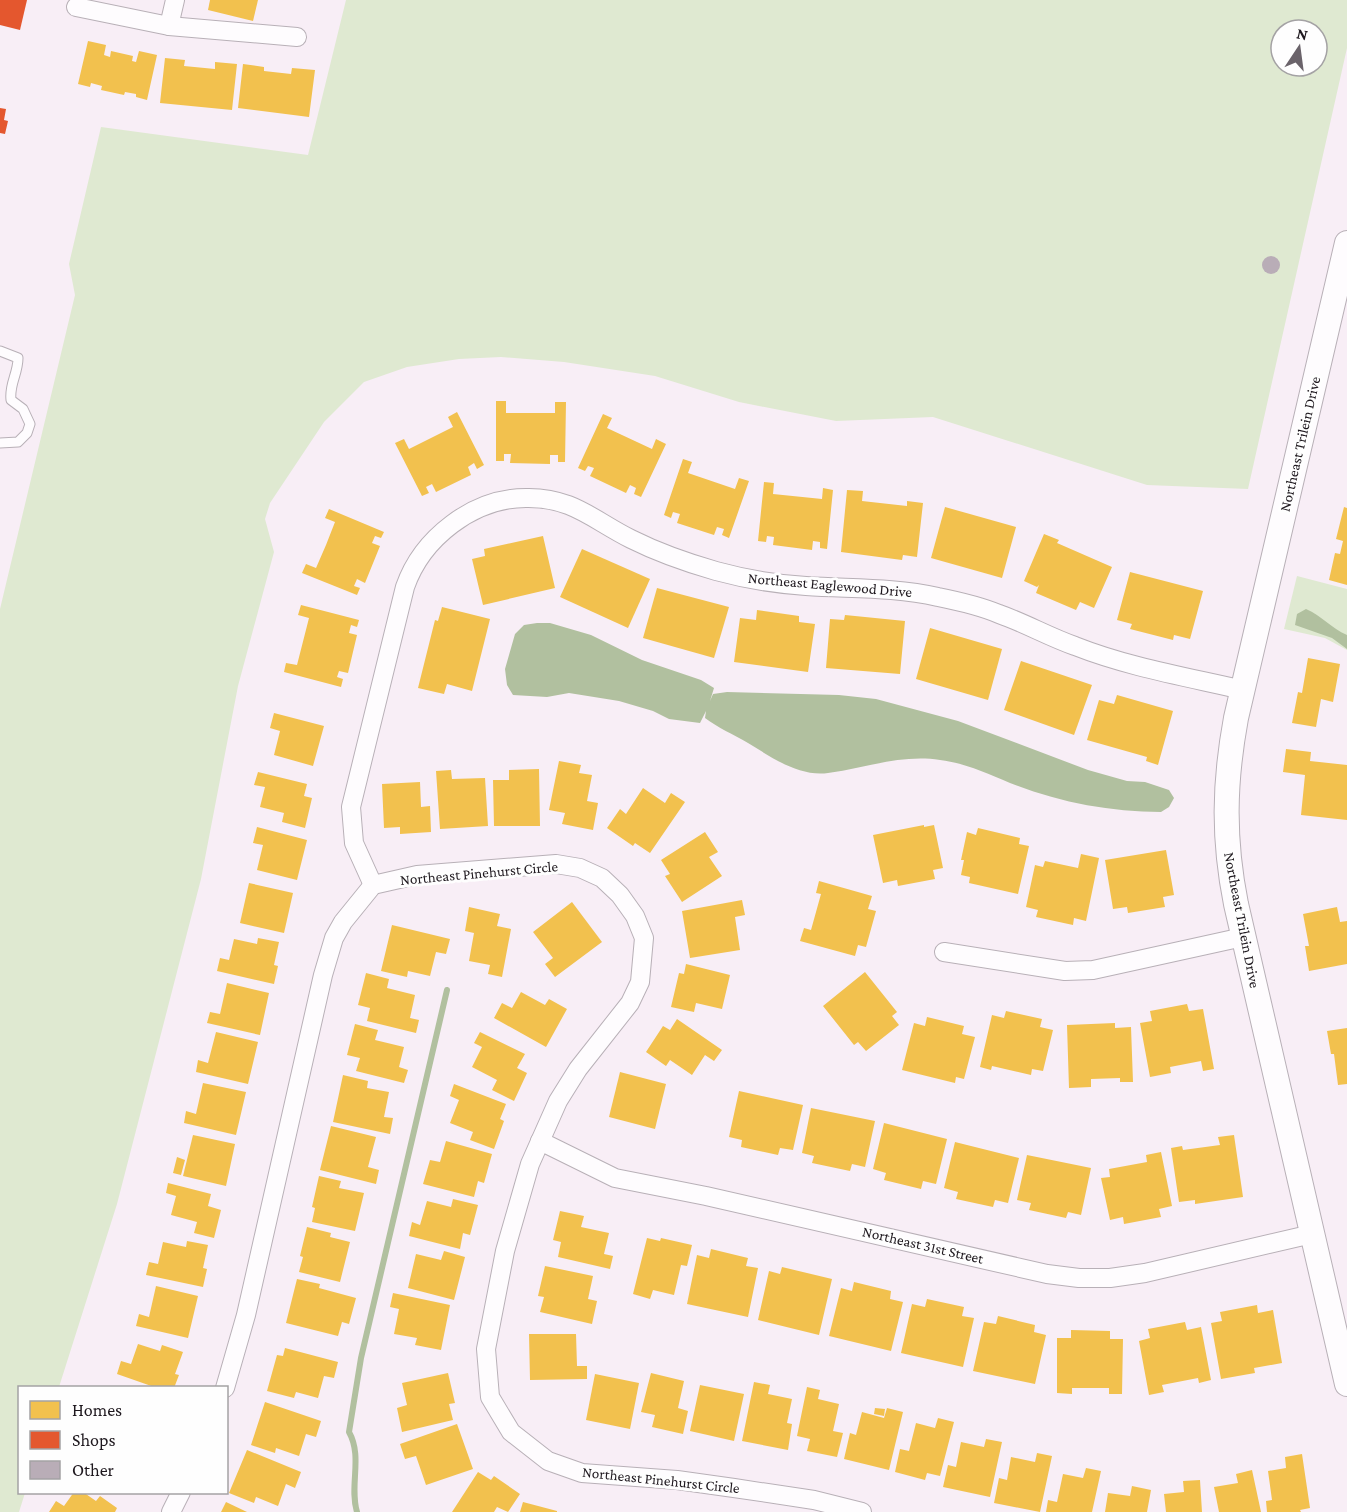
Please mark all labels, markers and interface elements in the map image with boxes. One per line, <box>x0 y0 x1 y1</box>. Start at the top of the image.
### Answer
north arrow <box>1269 18 1329 78</box>
text: N <box>1295 24 1310 43</box>
street label: Northeast Trilein Drive <box>1277 375 1323 513</box>
street label: Northeast Eaglewood Drive <box>747 570 913 601</box>
street label: Northeast Trilein Drive <box>1221 851 1263 990</box>
street label: Northeast Pinehurst Circle <box>399 858 559 888</box>
street label: Northeast 31st Street <box>861 1223 986 1267</box>
legend <box>18 1386 228 1494</box>
text: Homes <box>72 1400 122 1420</box>
text: Shops <box>72 1430 116 1450</box>
text: Other <box>72 1460 115 1480</box>
street label: Northeast Pinehurst Circle <box>581 1464 741 1496</box>

